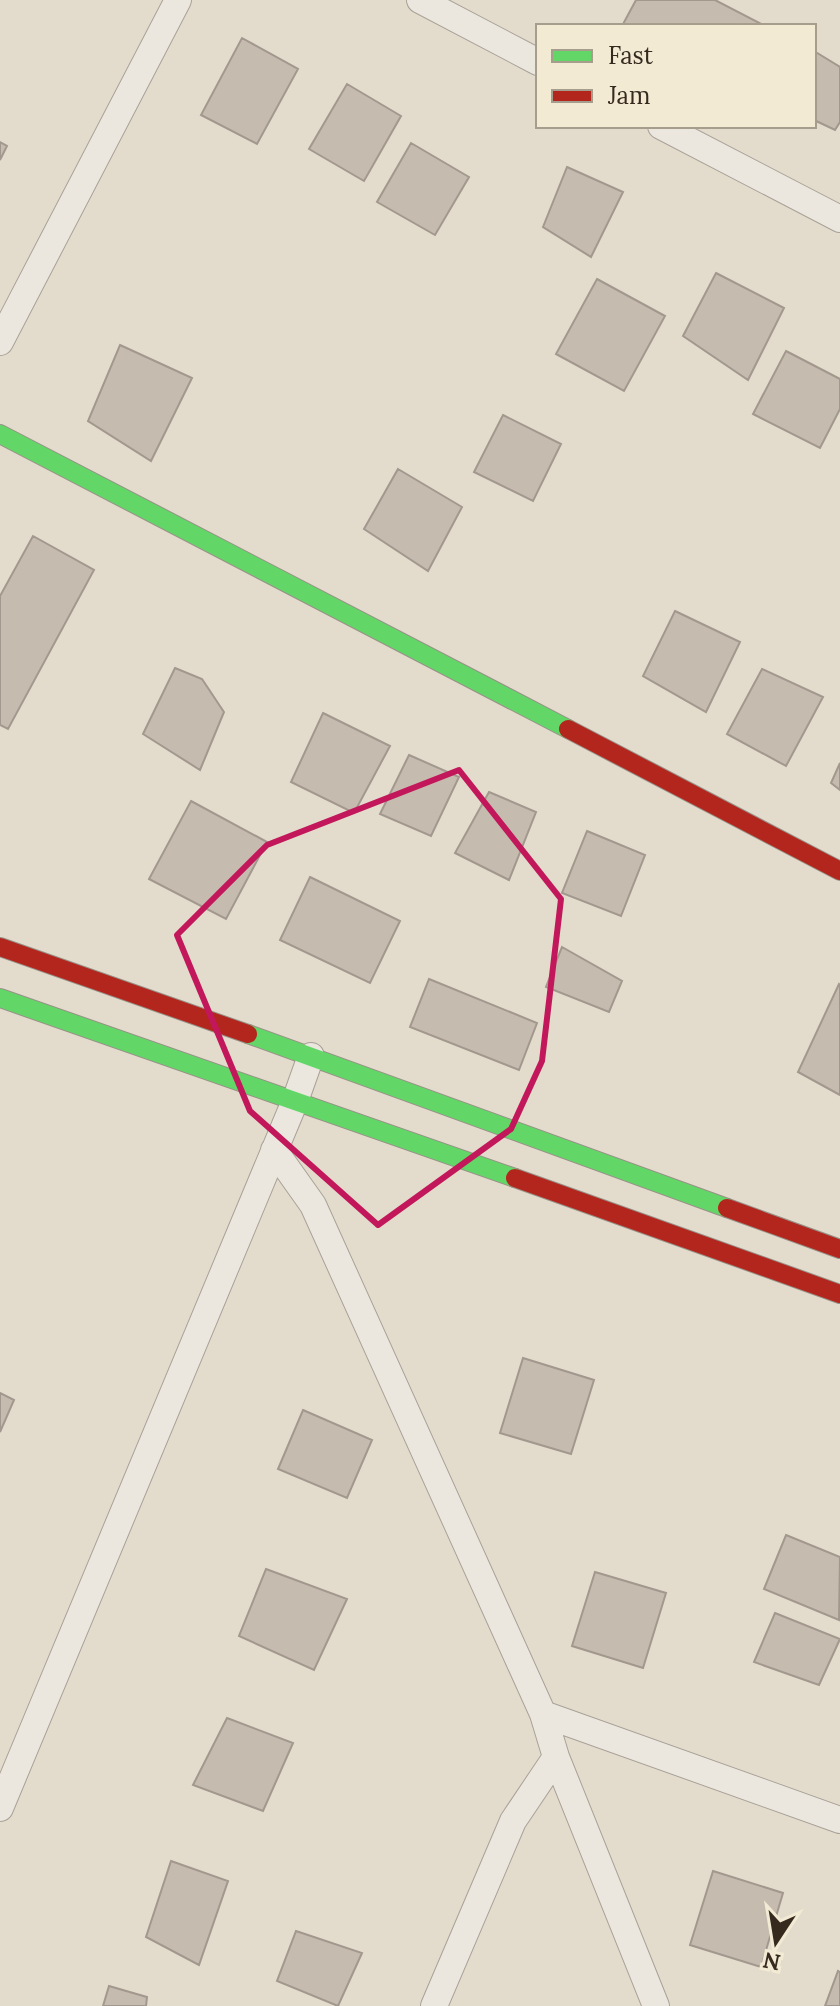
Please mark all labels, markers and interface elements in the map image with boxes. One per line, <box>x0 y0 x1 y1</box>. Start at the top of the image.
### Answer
legend <box>536 24 816 128</box>
text: Fast <box>608 40 654 71</box>
text: Jam <box>607 80 650 111</box>
north arrow <box>736 1902 816 1982</box>
text: N <box>761 1946 783 1977</box>

